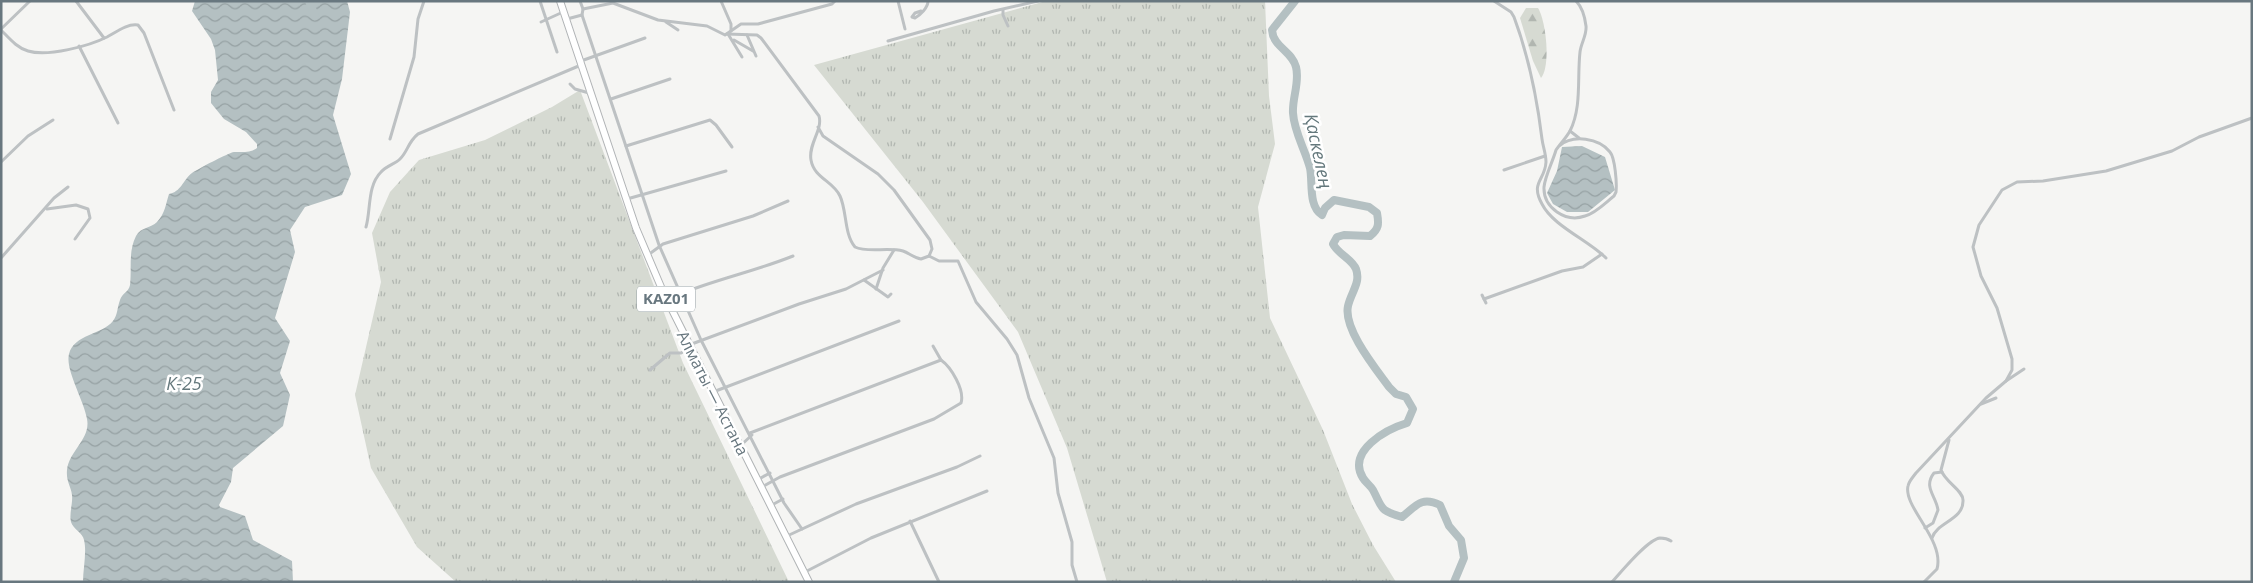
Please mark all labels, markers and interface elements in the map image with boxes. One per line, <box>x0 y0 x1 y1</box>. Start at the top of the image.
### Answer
water label: Қаскелең <box>1299 111 1339 191</box>
road number: KАZ01 <box>637 286 695 312</box>
street label: Алматы — Астана <box>672 327 754 459</box>
water label: К-25 <box>166 371 202 395</box>

